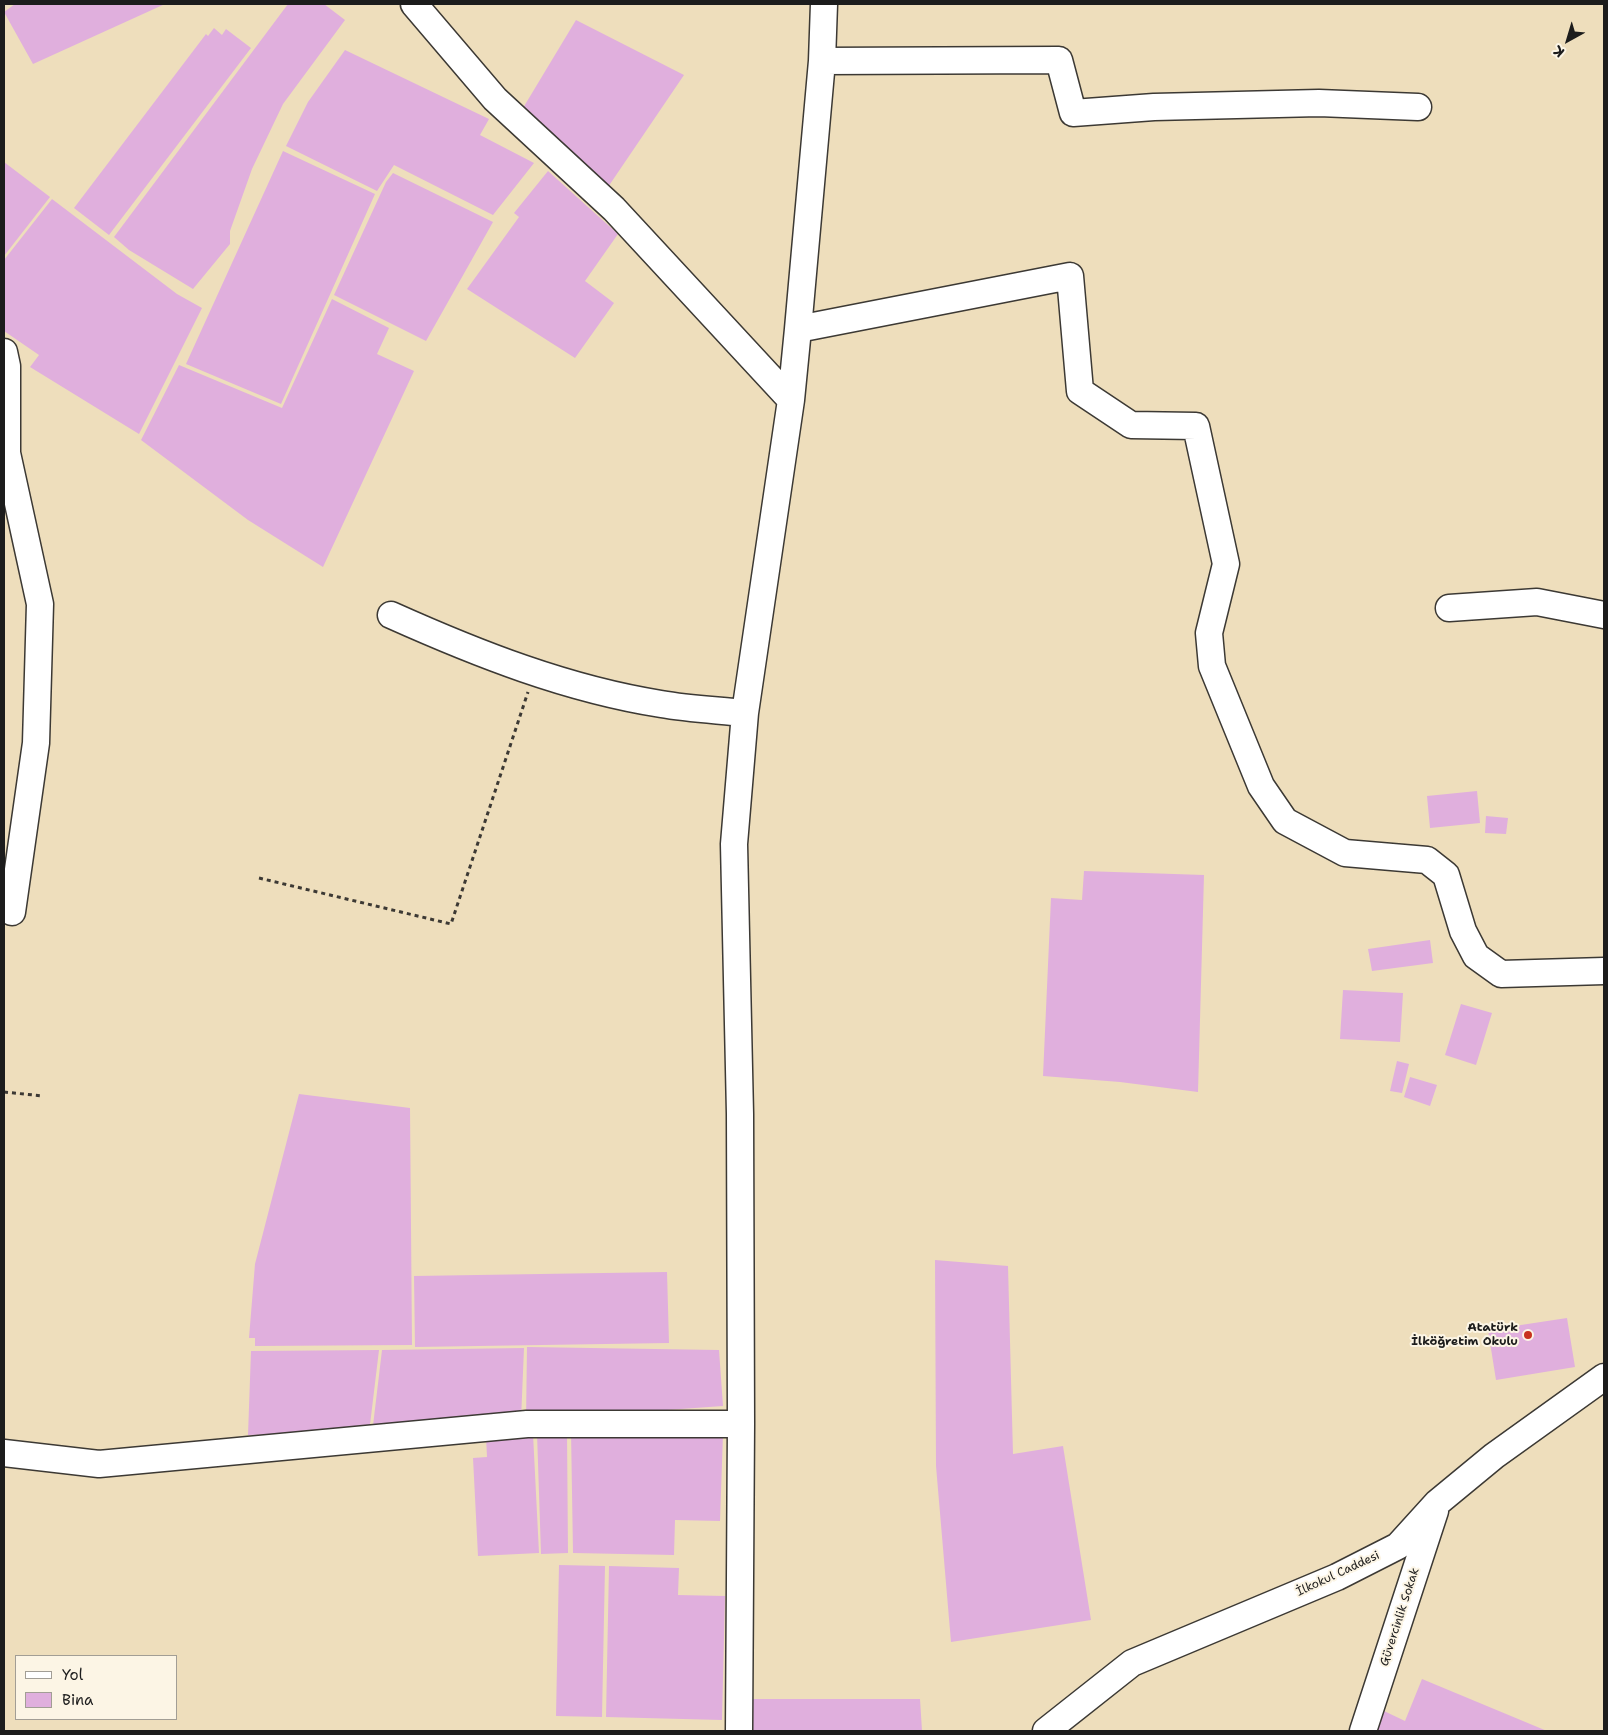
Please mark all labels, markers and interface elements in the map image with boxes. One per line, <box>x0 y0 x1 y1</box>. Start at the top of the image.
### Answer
north arrow <box>1543 15 1593 65</box>
text: K <box>1549 42 1568 62</box>
place label: Atatürk İlköğretim Okulu <box>1411 1321 1518 1349</box>
marker: Atatürk İlköğretim Okulu <box>1522 1329 1534 1341</box>
street label: İlkokul Caddesi <box>1294 1548 1382 1600</box>
street label: Güvercinlik Sokak <box>1377 1566 1423 1668</box>
legend <box>15 1655 178 1720</box>
text: Yol <box>62 1665 83 1685</box>
text: Bina <box>62 1690 93 1710</box>

